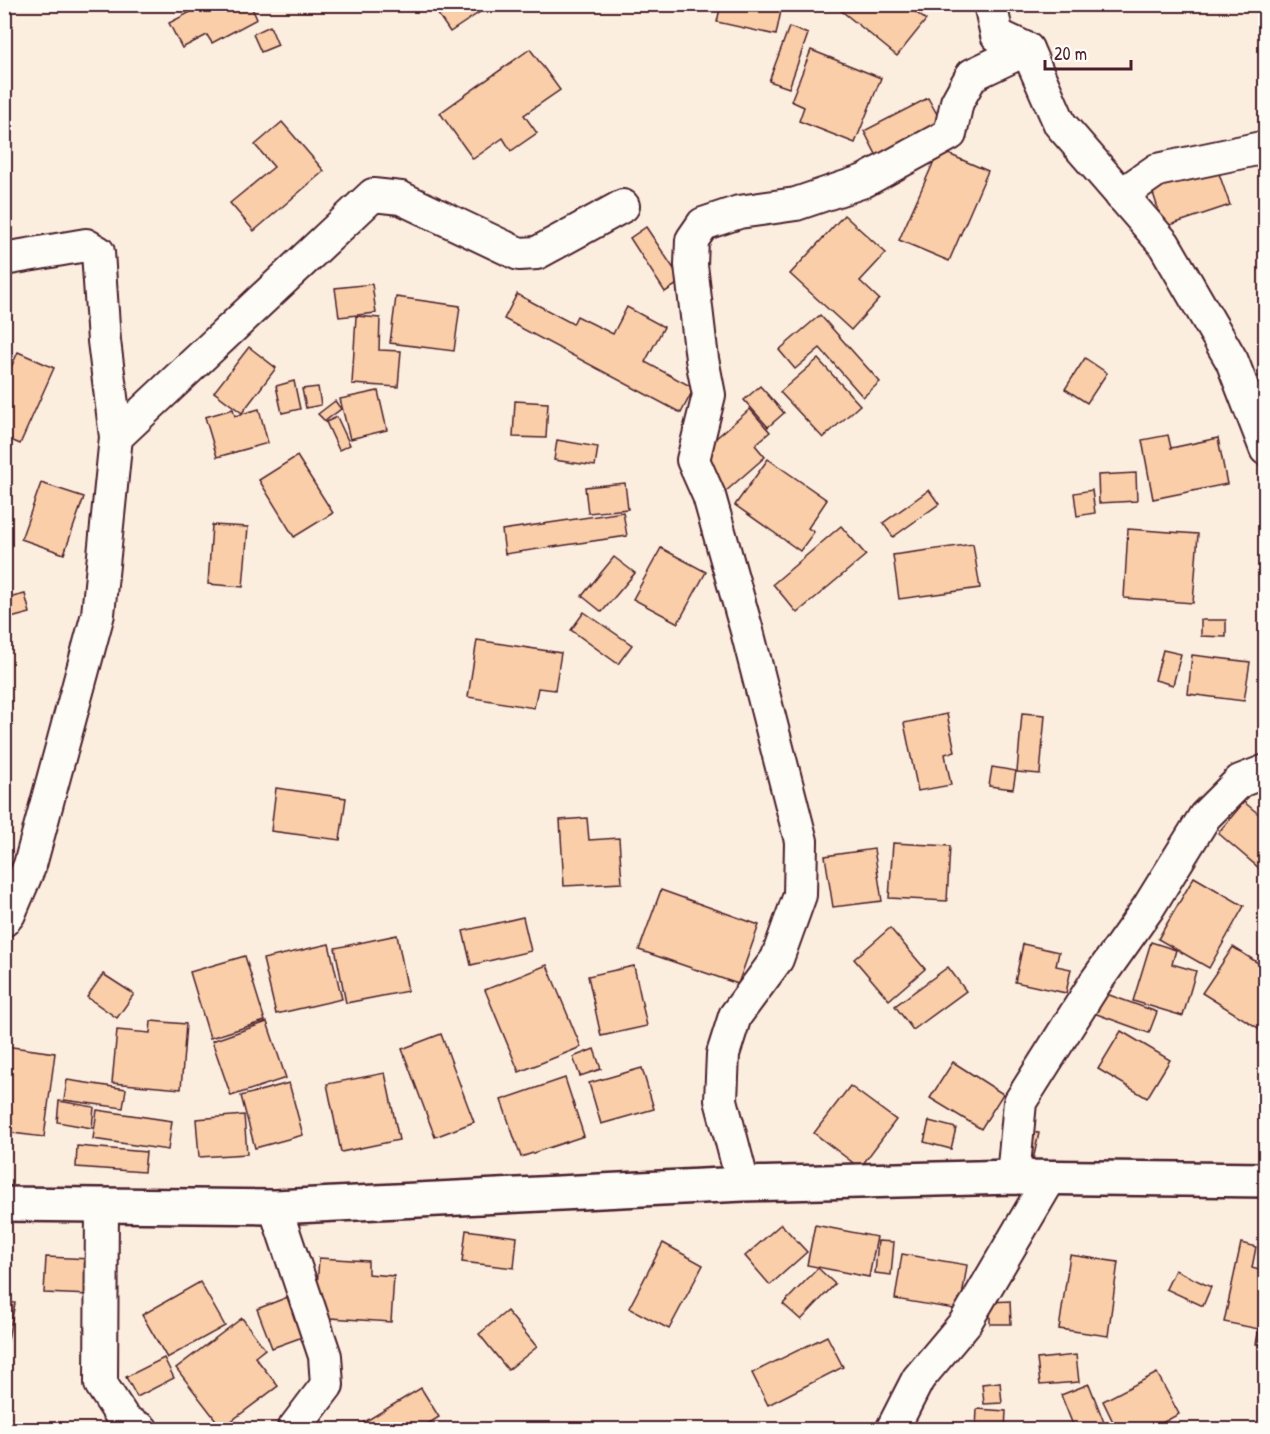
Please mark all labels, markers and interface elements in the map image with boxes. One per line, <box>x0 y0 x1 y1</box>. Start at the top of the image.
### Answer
scale bar <box>1045 33 1130 71</box>
text: 20 m <box>1054 41 1087 66</box>

